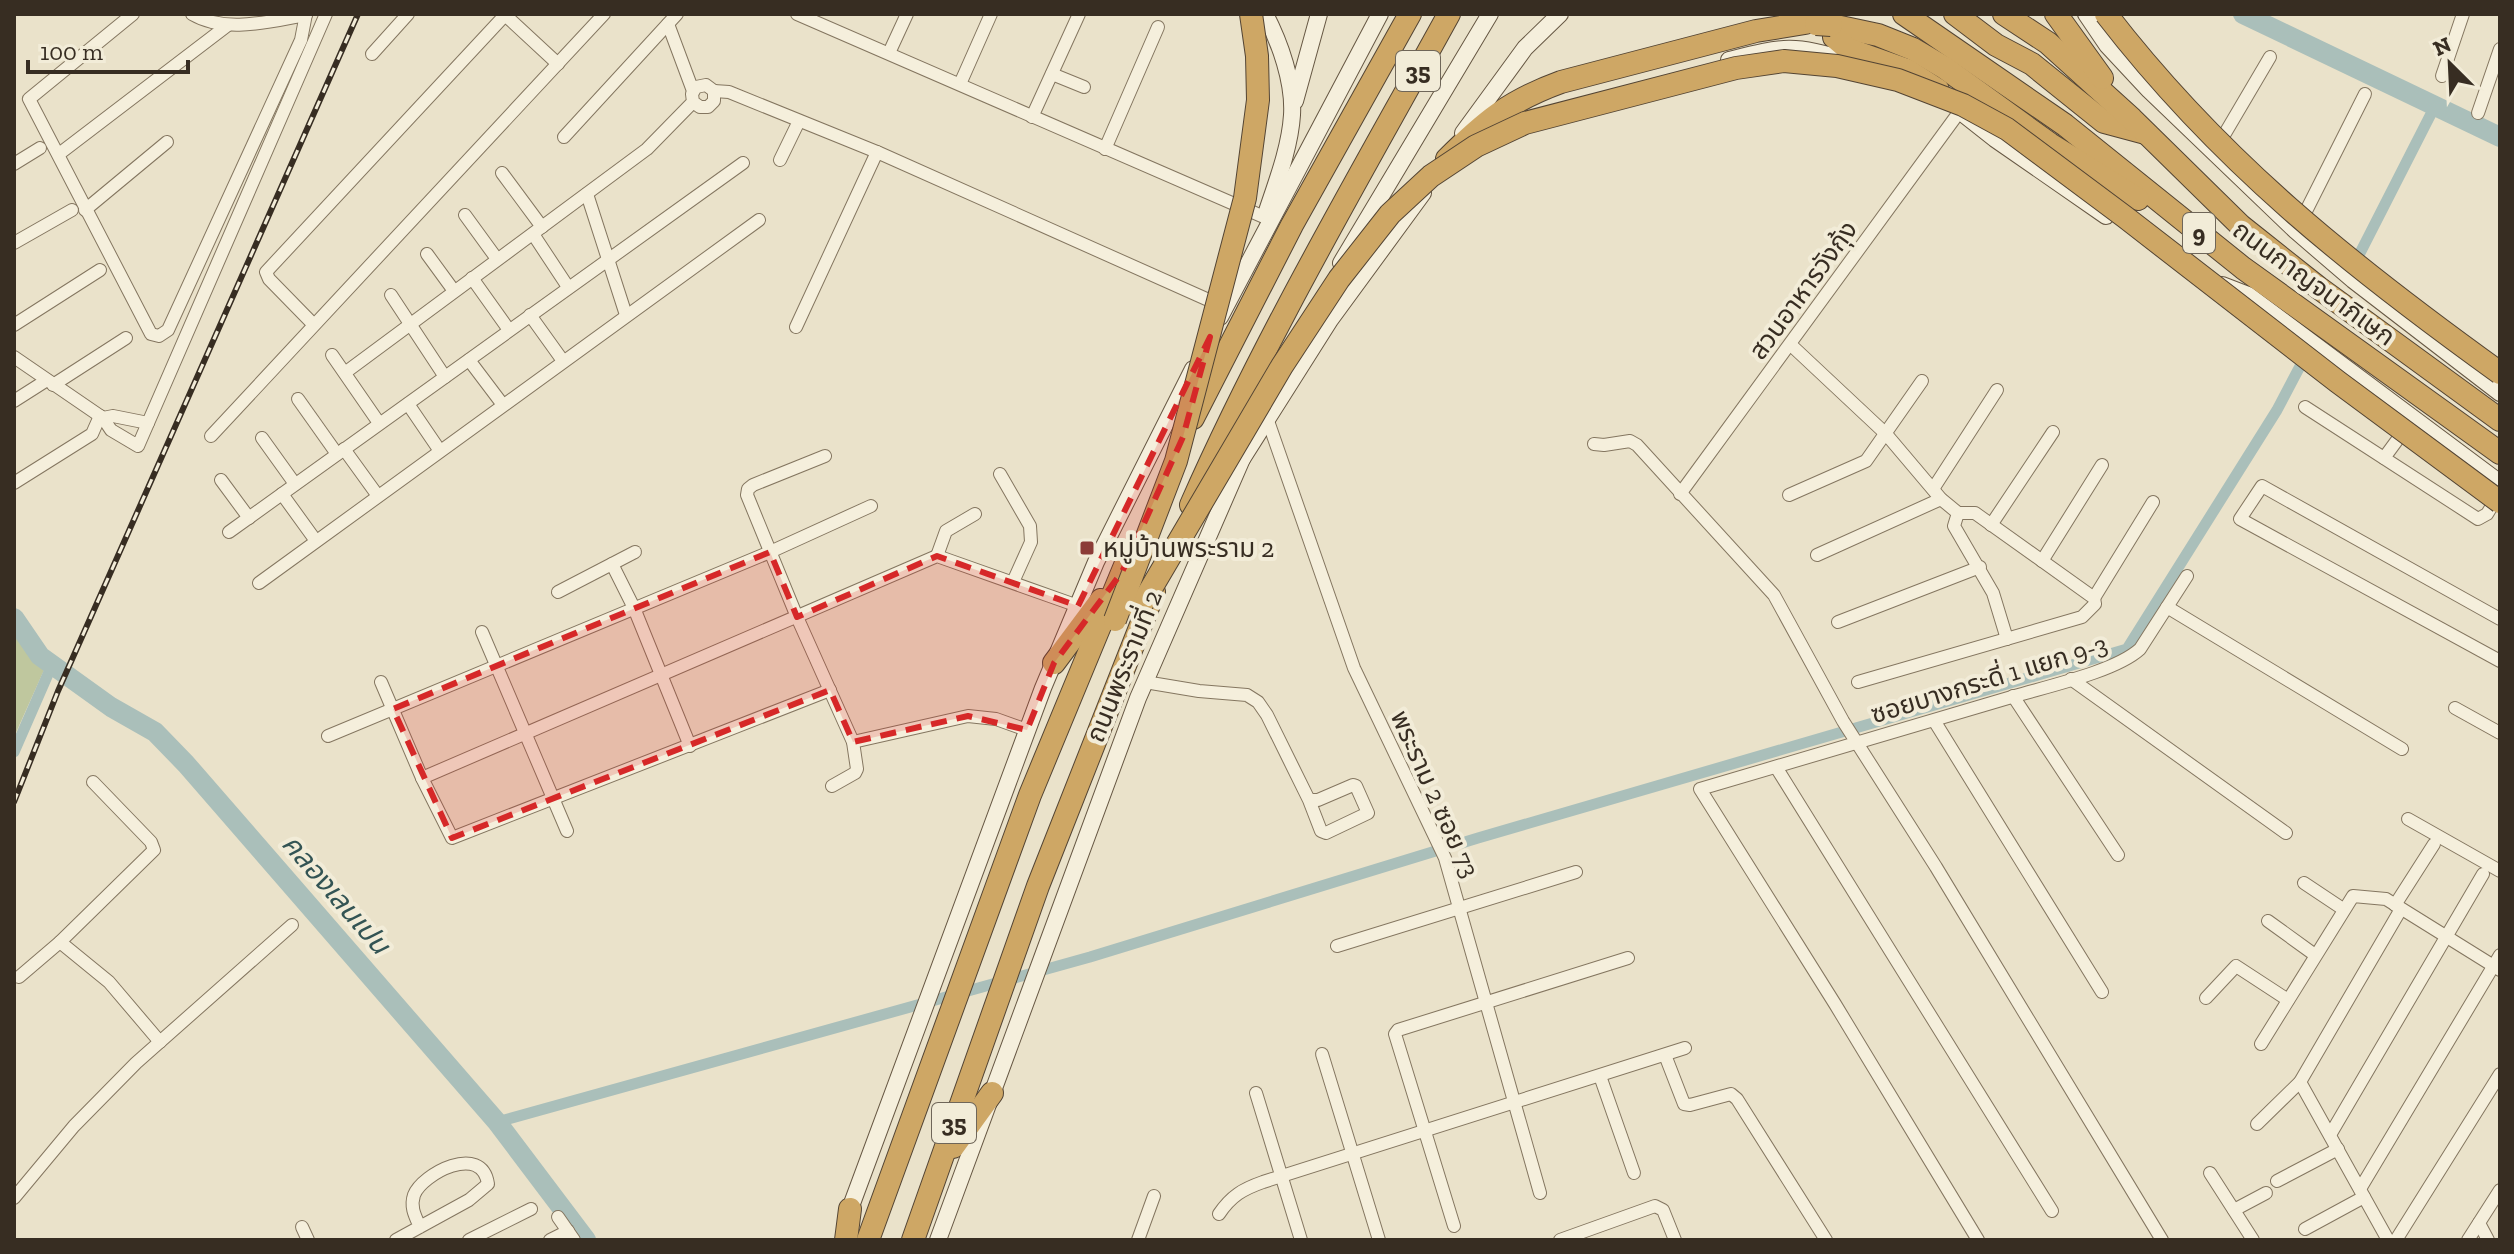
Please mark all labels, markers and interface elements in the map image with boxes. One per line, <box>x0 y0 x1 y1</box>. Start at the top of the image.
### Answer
scale bar <box>28 24 188 74</box>
north arrow <box>2410 24 2490 104</box>
text: N <box>2429 30 2455 62</box>
text: 100 m <box>40 37 103 66</box>
road number: 35 <box>1396 51 1440 91</box>
road number: 9 <box>2183 213 2215 253</box>
street label: ถนนกาญจนาภิเษก <box>2227 213 2401 353</box>
street label: สวนอาหารวังกุ้ง <box>1742 214 1864 366</box>
place label: หมู่บ้านพระราม 2 <box>1103 532 1274 564</box>
marker: หมู่บ้านพระราม 2 <box>1078 539 1096 557</box>
street label: ถนนพระรามที่ 2 <box>1077 584 1169 747</box>
street label: ซอยบางกระดี่ 1 แยก 9-3 <box>1866 626 2111 730</box>
street label: พระราม 2 ซอย 73 <box>1384 705 1486 883</box>
water label: คลองเลนเปน <box>275 828 398 962</box>
road number: 35 <box>932 1103 976 1143</box>

